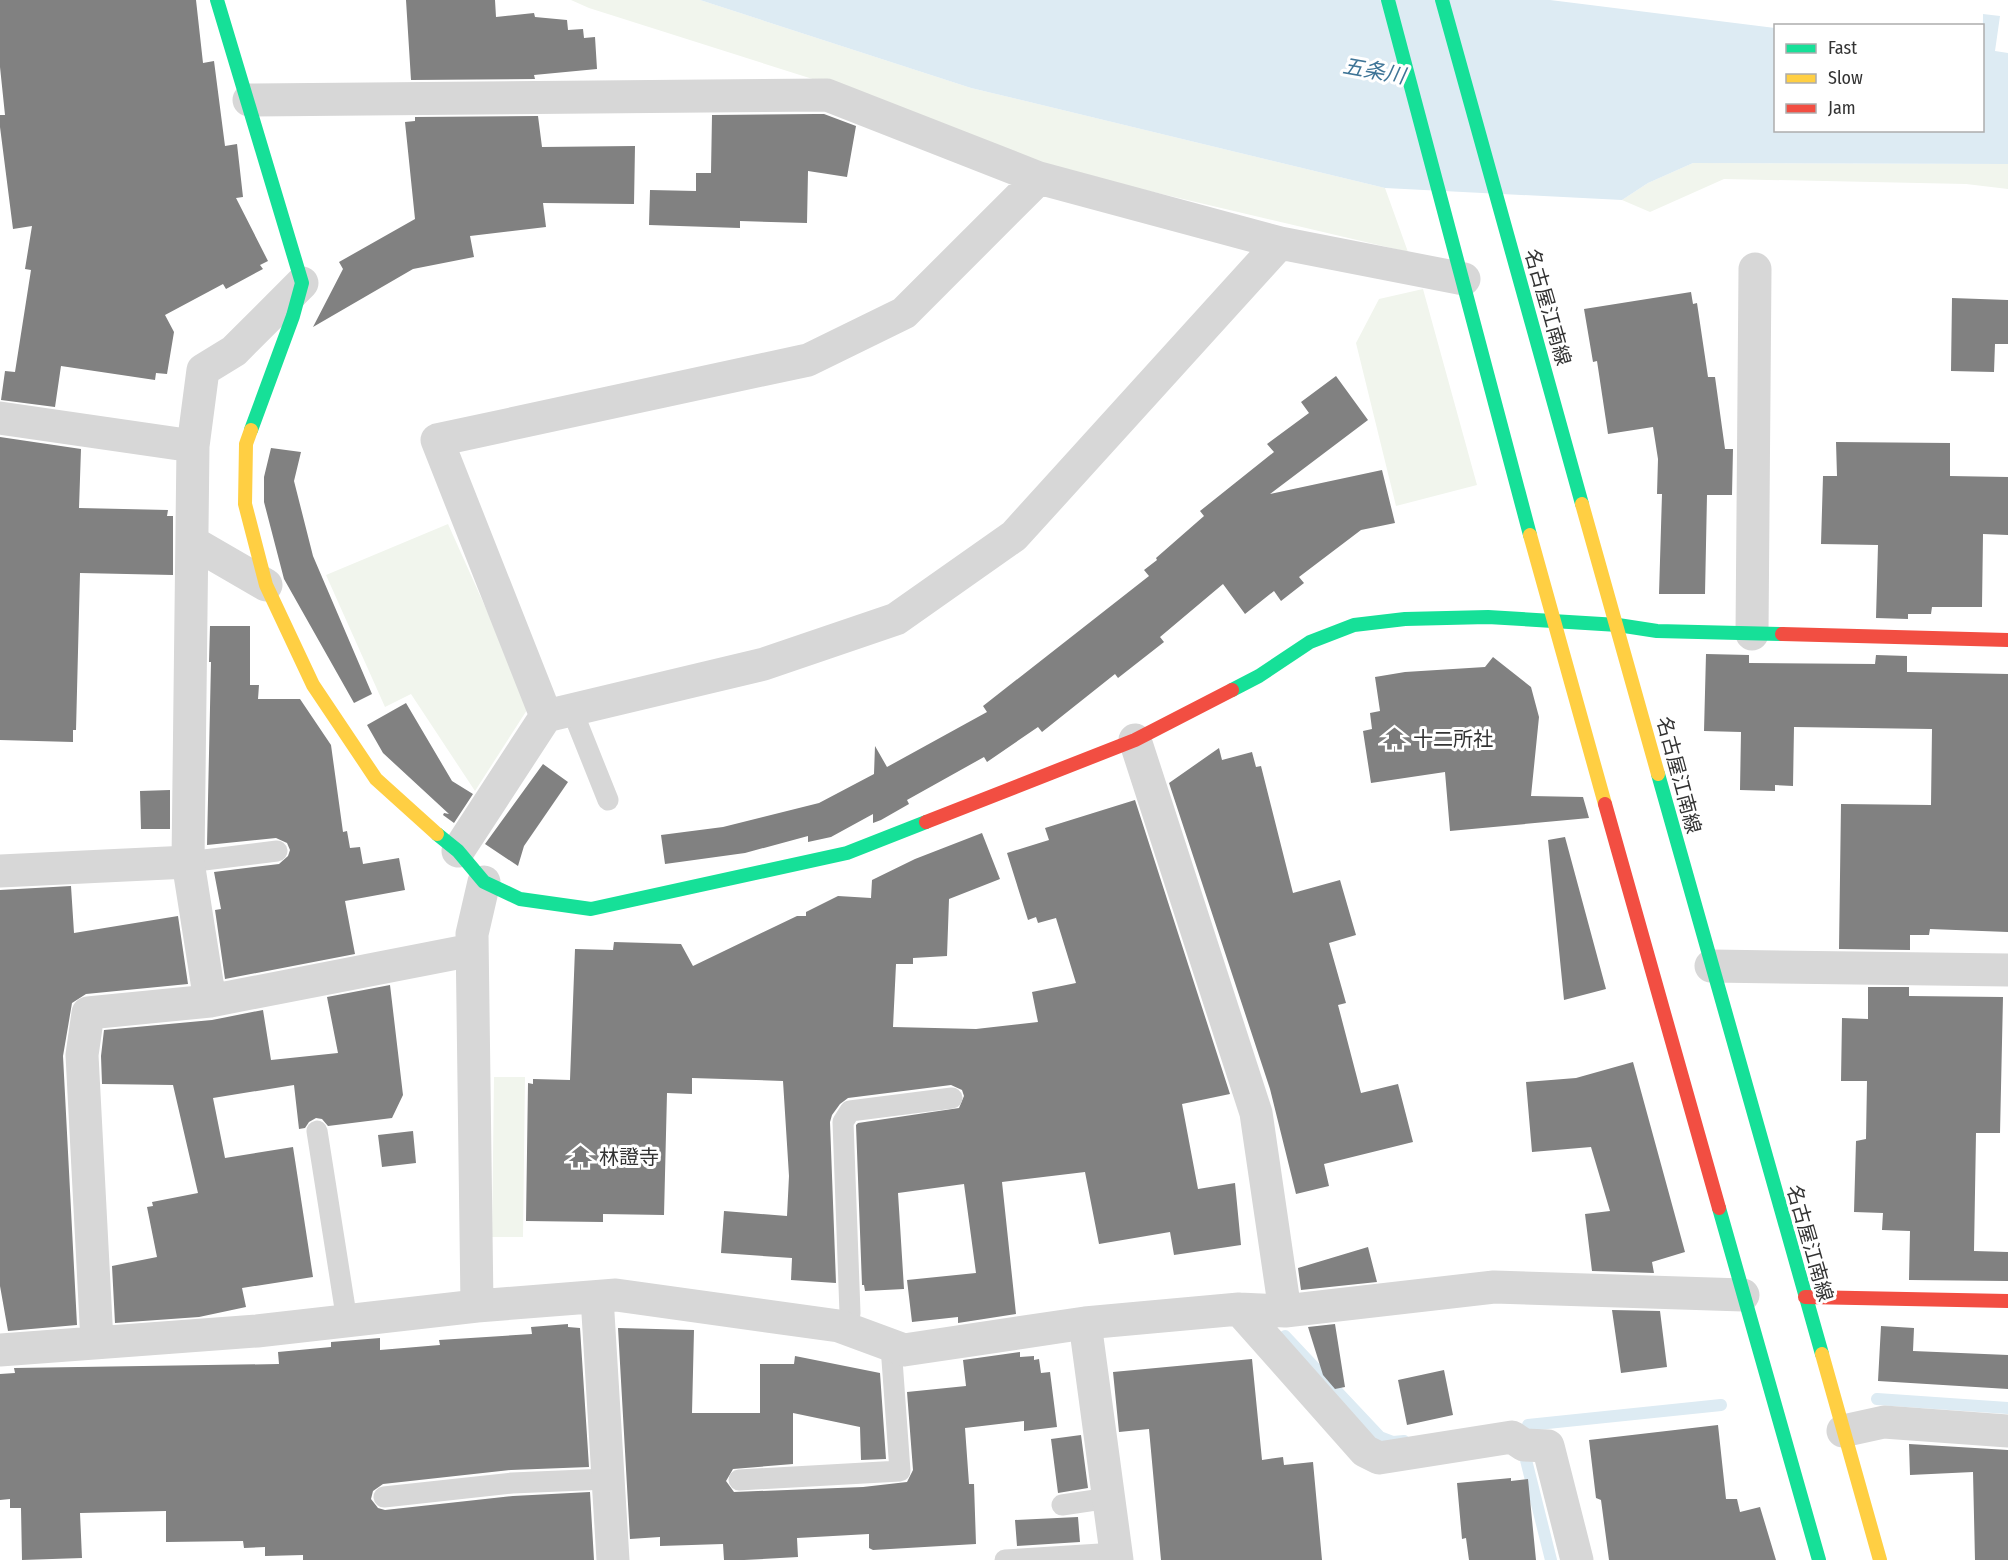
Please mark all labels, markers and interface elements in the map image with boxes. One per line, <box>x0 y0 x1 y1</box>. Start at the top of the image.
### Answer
legend <box>1774 24 1984 132</box>
text: Fast <box>1828 37 1857 59</box>
water label: 五条川 <box>1341 53 1409 90</box>
text: Slow <box>1828 67 1863 89</box>
text: Jam <box>1828 97 1856 119</box>
street label: 名古屋江南線 <box>1520 246 1576 368</box>
street label: 名古屋江南線 <box>1652 714 1706 836</box>
temple icon: 十二所社 <box>1382 726 1408 752</box>
place label: 十二所社 <box>1413 727 1493 751</box>
temple icon: 林證寺 <box>568 1144 594 1170</box>
place label: 林證寺 <box>599 1145 659 1169</box>
street label: 名古屋江南線 <box>1782 1182 1838 1304</box>

